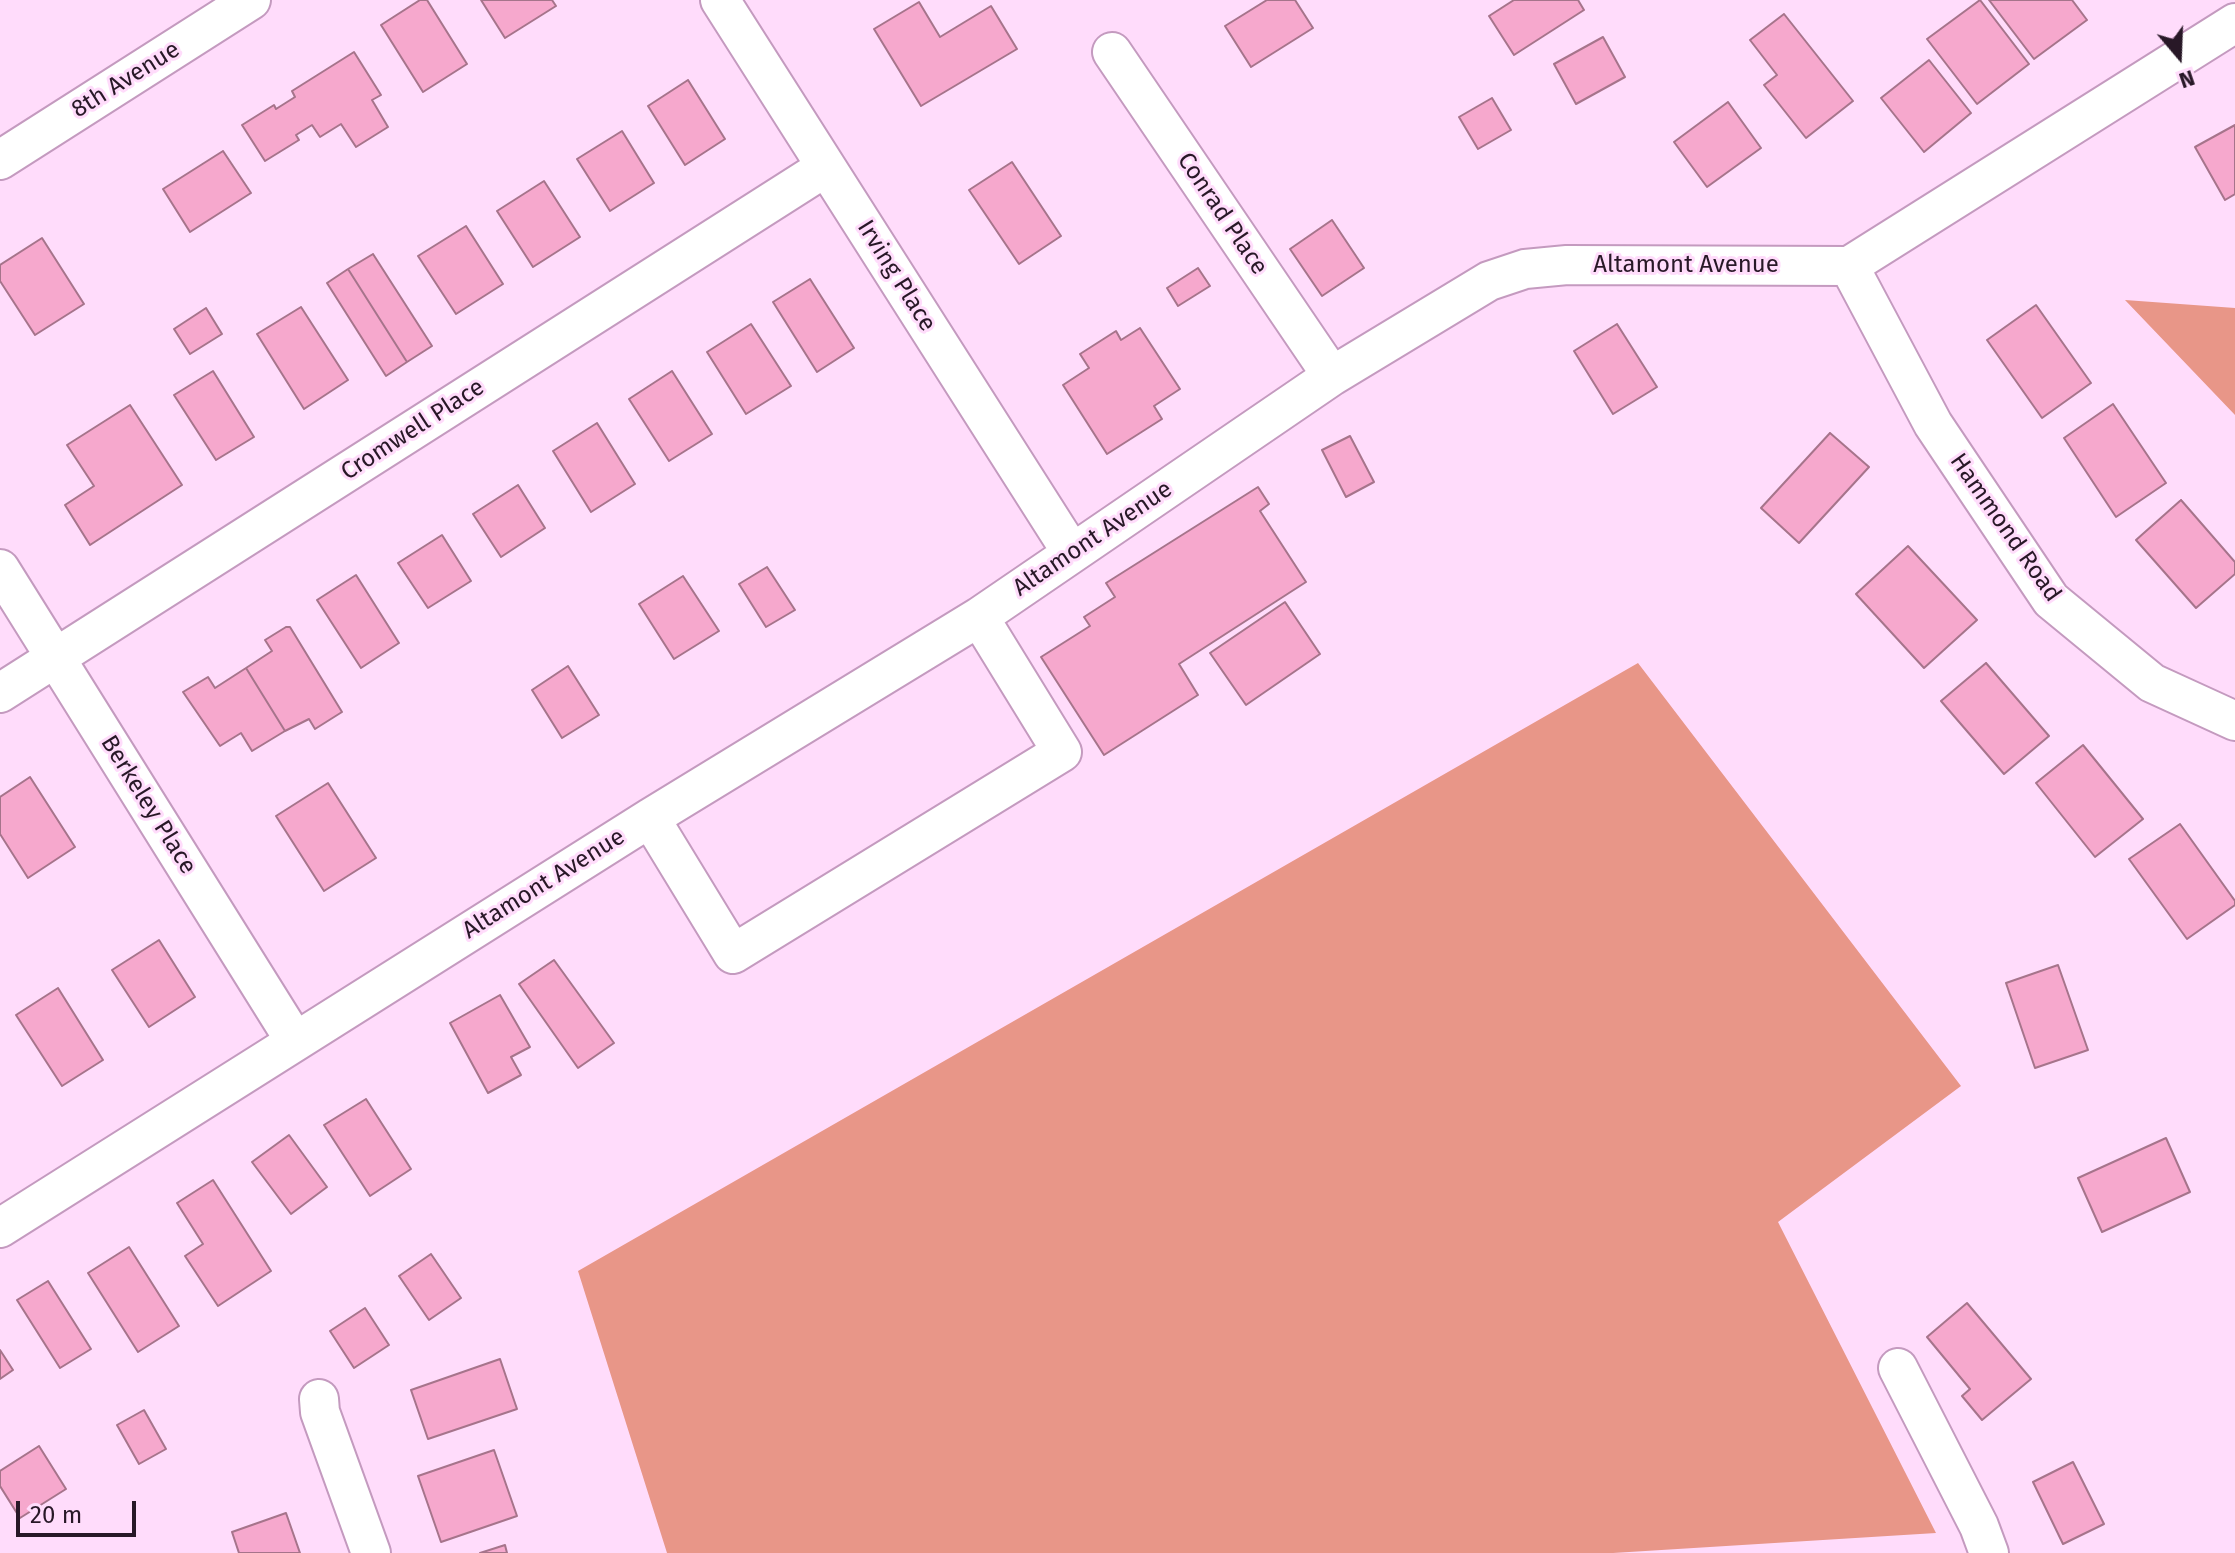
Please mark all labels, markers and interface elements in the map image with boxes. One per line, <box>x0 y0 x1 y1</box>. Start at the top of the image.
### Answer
north arrow <box>2139 16 2219 96</box>
street label: 8th Avenue <box>67 35 185 125</box>
text: N <box>2176 64 2198 94</box>
street label: Conrad Place <box>1171 148 1273 280</box>
street label: Irving Place <box>851 215 941 337</box>
street label: Altamont Avenue <box>1593 251 1779 279</box>
street label: Cromwell Place <box>336 373 490 487</box>
street label: Hammond Road <box>1943 448 2067 608</box>
street label: Altamont Avenue <box>1008 475 1178 603</box>
street label: Berkeley Place <box>94 730 202 880</box>
street label: Altamont Avenue <box>458 823 630 945</box>
scale bar <box>20 1485 140 1535</box>
text: 20 m <box>30 1501 82 1529</box>

